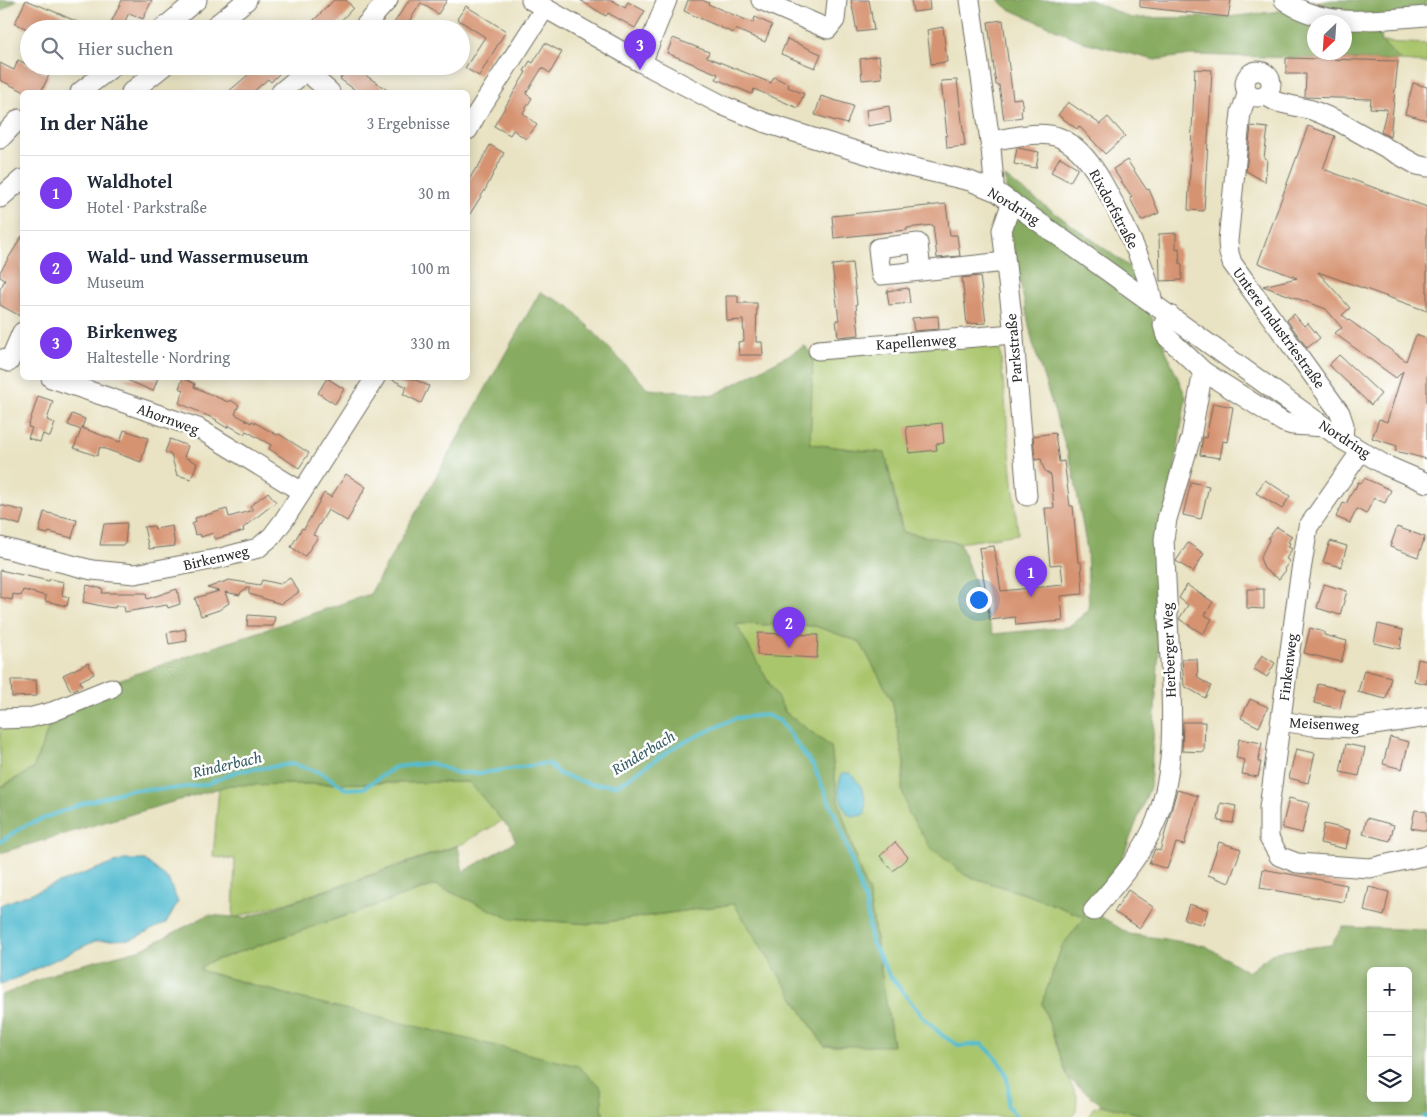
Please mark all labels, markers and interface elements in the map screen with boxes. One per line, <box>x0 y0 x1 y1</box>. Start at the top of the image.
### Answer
north arrow <box>1307 15 1352 60</box>
search box <box>20 20 470 75</box>
pin: 3 <box>624 29 656 70</box>
icon: search <box>38 34 66 62</box>
text: Hier suchen <box>78 34 173 62</box>
text: In der Nähe <box>40 107 148 138</box>
text: 3 Ergebnisse <box>367 111 450 135</box>
street label: Rixdorfstraße <box>1085 165 1144 252</box>
text: Waldhotel <box>87 167 173 195</box>
text: 1 <box>52 181 60 205</box>
text: 30 m <box>418 181 450 205</box>
street label: Nordring <box>984 181 1045 230</box>
text: Hotel · Parkstraße <box>87 195 207 219</box>
text: Wald- und Wassermuseum <box>87 242 309 270</box>
text: 2 <box>52 256 60 280</box>
text: 100 m <box>410 256 450 280</box>
street label: Untere Industriestraße <box>1228 263 1331 393</box>
text: Museum <box>87 270 144 294</box>
street label: Parkstraße <box>1000 313 1027 383</box>
text: Birkenweg <box>87 317 177 345</box>
street label: Kapellenweg <box>875 328 957 355</box>
text: 3 <box>52 331 60 355</box>
text: 330 m <box>410 331 450 355</box>
text: Haltestelle · Nordring <box>87 345 230 369</box>
street label: Ahornweg <box>134 398 203 440</box>
street label: Nordring <box>1315 414 1376 463</box>
street label: Birkenweg <box>181 540 251 575</box>
pin: 1 <box>1015 556 1047 597</box>
your location <box>966 587 992 613</box>
street label: Herberger Weg <box>1156 602 1181 698</box>
pin: 2 <box>773 607 805 648</box>
street label: Finkenweg <box>1273 632 1302 702</box>
street label: Meisenweg <box>1289 711 1360 736</box>
water label: Rinderbach <box>606 724 679 781</box>
water label: Rinderbach <box>189 744 264 784</box>
map controls <box>1367 967 1412 1102</box>
button: + <box>1367 967 1412 1012</box>
button: − <box>1367 1012 1412 1057</box>
button: layers <box>1367 1057 1412 1102</box>

